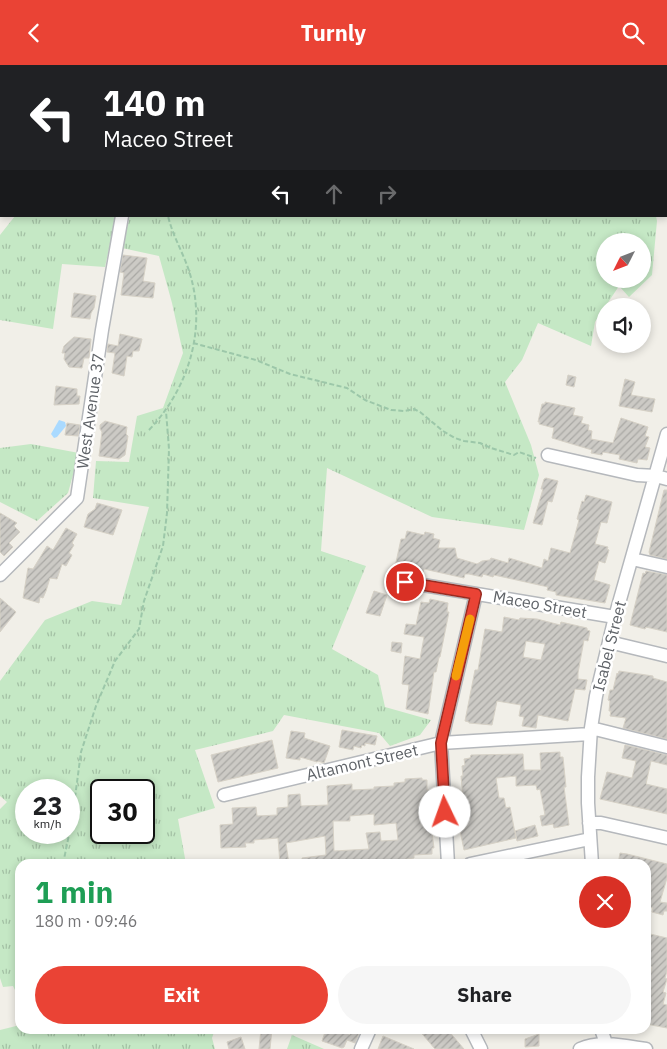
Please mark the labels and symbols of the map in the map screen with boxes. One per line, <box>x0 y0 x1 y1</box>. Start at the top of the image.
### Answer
north arrow <box>596 233 651 287</box>
street label: West Avenue 37 <box>72 352 108 470</box>
pin <box>384 561 426 603</box>
street label: Maceo Street <box>492 586 588 622</box>
street label: Isabel Street <box>588 599 630 693</box>
street label: Altamont Street <box>304 739 420 785</box>
speed limit sign: 30 <box>90 779 155 844</box>
position arrow <box>418 785 470 837</box>

